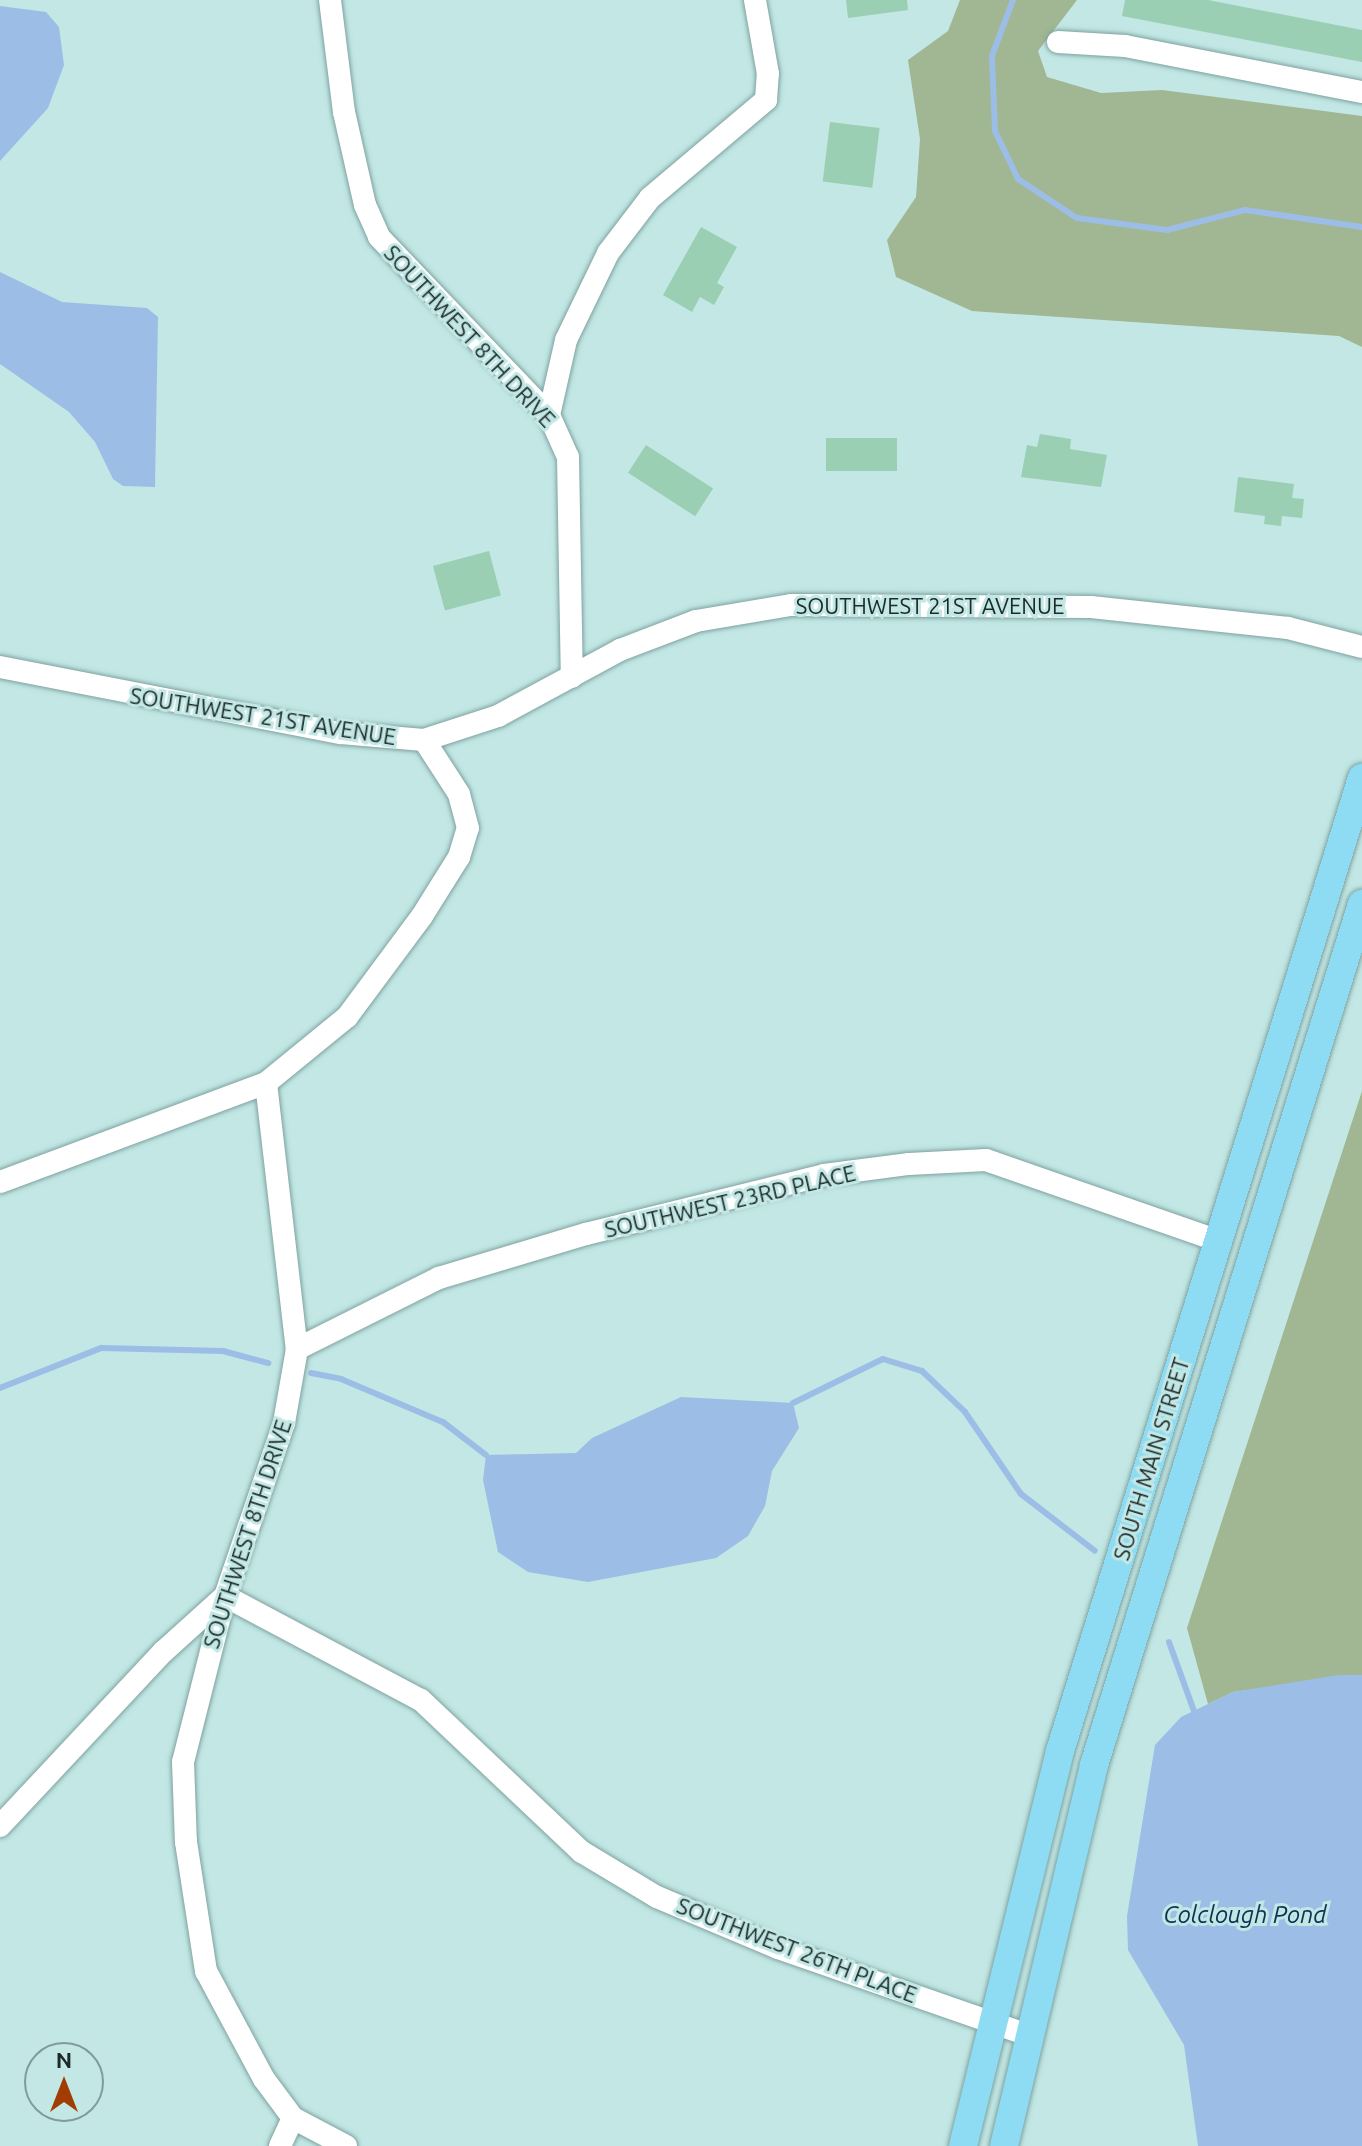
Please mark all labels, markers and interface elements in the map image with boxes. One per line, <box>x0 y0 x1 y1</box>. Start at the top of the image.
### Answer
street label: SOUTHWEST 8TH DRIVE <box>379 240 561 432</box>
street label: SOUTHWEST 21ST AVENUE <box>796 593 1064 619</box>
street label: SOUTHWEST 21ST AVENUE <box>128 682 398 750</box>
street label: SOUTHWEST 23RD PLACE <box>602 1159 858 1243</box>
street label: SOUTH MAIN STREET <box>1108 1355 1194 1563</box>
street label: SOUTHWEST 8TH DRIVE <box>198 1416 296 1652</box>
street label: SOUTHWEST 26TH PLACE <box>673 1892 921 2008</box>
water label: Colclough Pond <box>1163 1901 1327 1929</box>
north arrow <box>24 2042 104 2122</box>
text: N <box>56 2047 72 2072</box>

